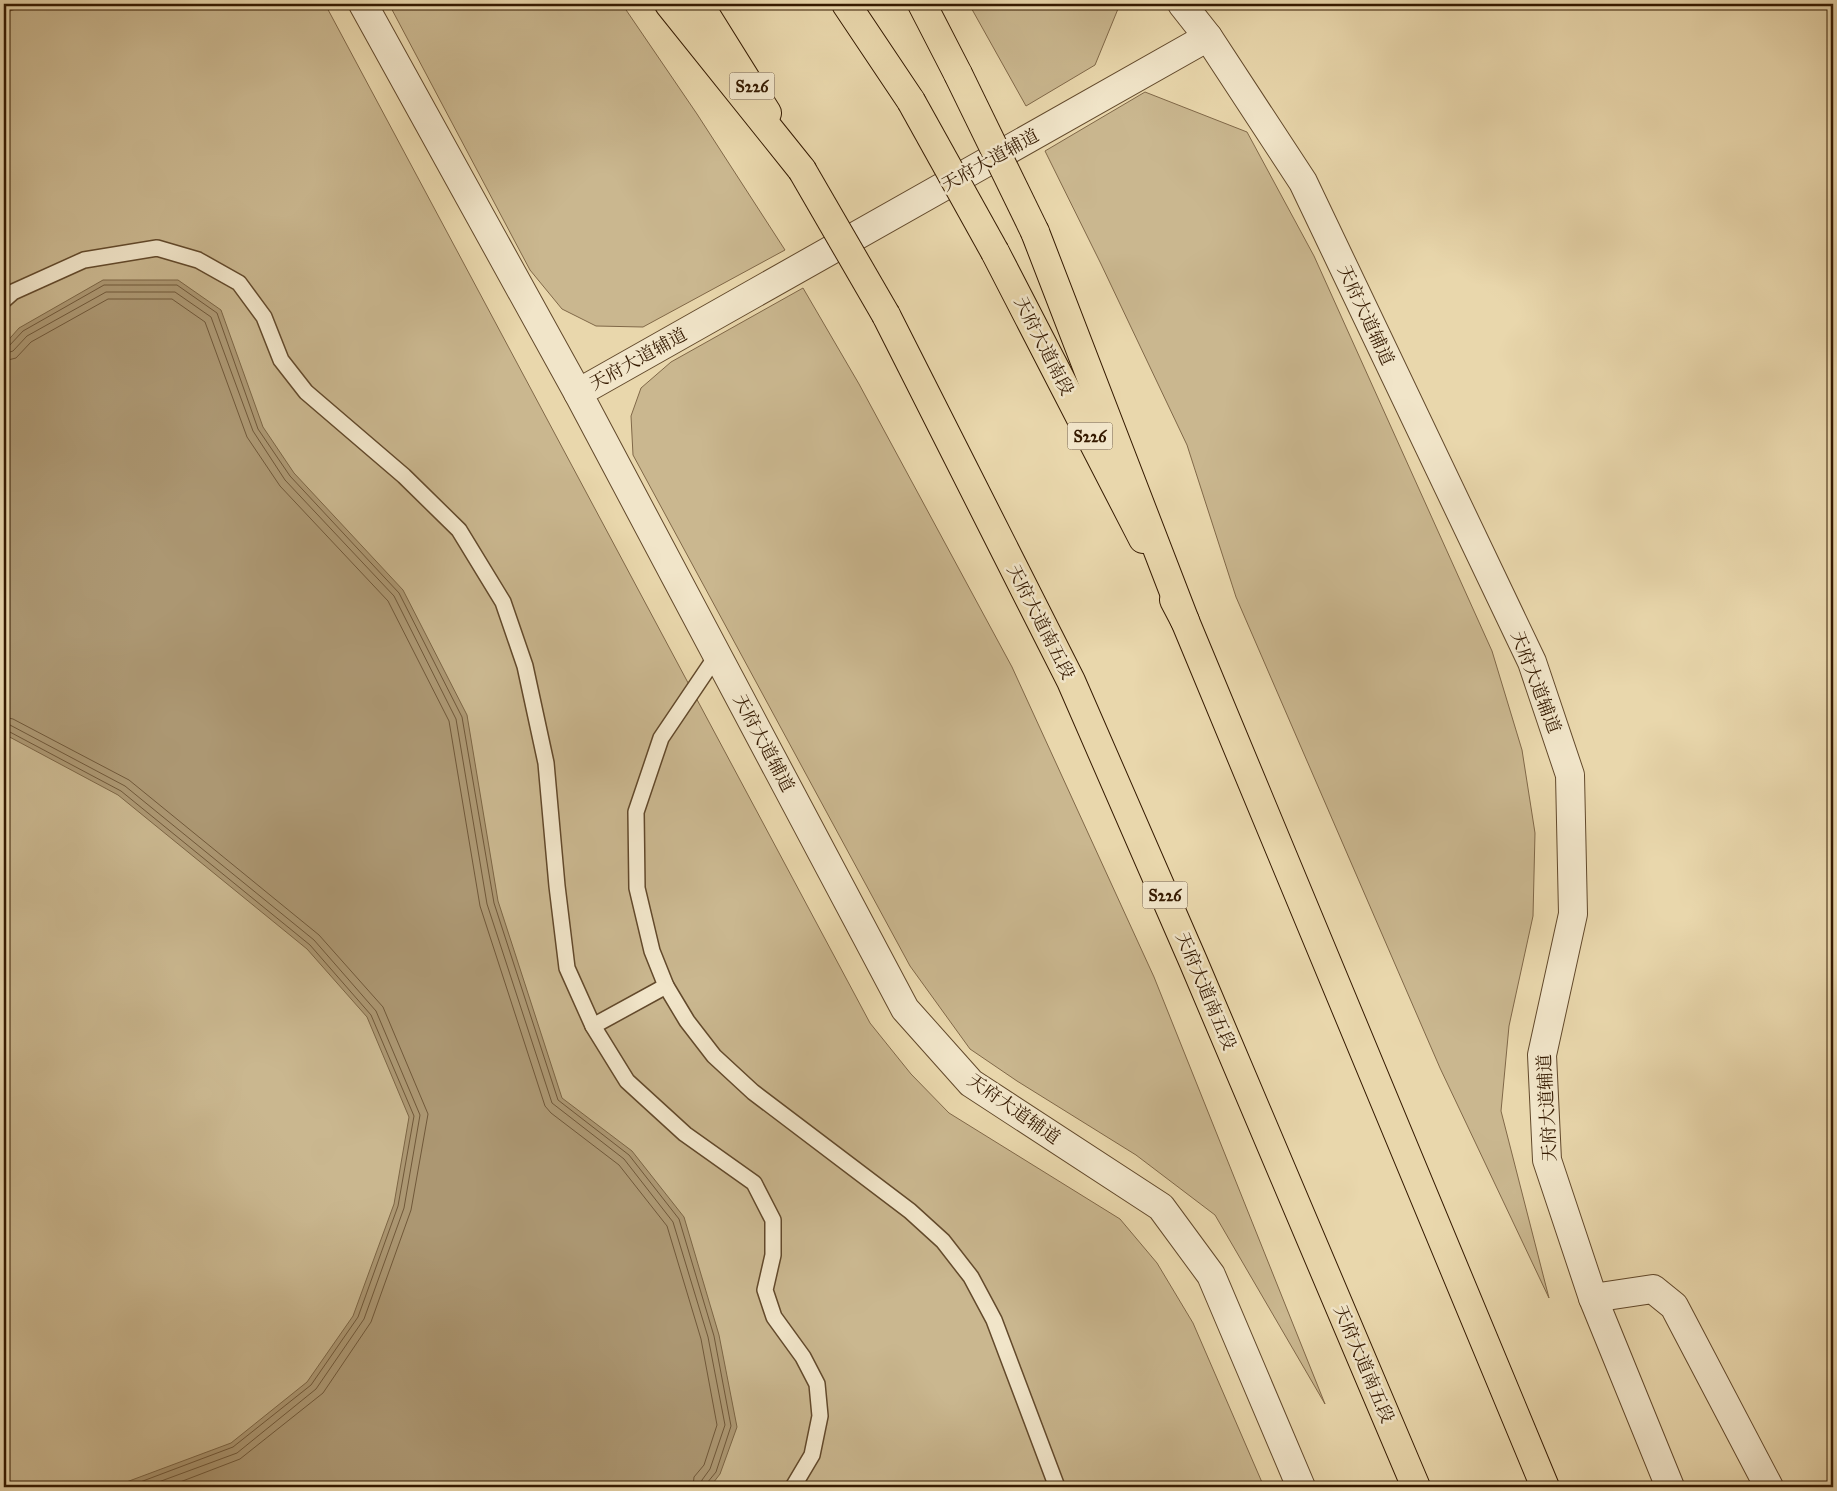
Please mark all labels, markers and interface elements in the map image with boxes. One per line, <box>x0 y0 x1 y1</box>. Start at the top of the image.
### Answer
road number: S226 <box>730 72 774 100</box>
street label: 天府大道辅道 <box>937 124 1043 196</box>
street label: 天府大道辅道 <box>1333 261 1399 369</box>
street label: 天府大道南段 <box>1010 293 1078 399</box>
street label: 天府大道辅道 <box>585 323 691 395</box>
road number: S226 <box>1068 422 1112 450</box>
street label: 天府大道南五段 <box>1003 561 1079 683</box>
street label: 天府大道辅道 <box>1506 628 1566 736</box>
street label: 天府大道辅道 <box>729 690 799 796</box>
road number: S226 <box>1142 882 1188 908</box>
street label: 天府大道南五段 <box>1171 929 1241 1053</box>
street label: 天府大道辅道 <box>1533 1053 1561 1163</box>
street label: 天府大道辅道 <box>963 1069 1065 1149</box>
street label: 天府大道南五段 <box>1329 1302 1399 1426</box>

